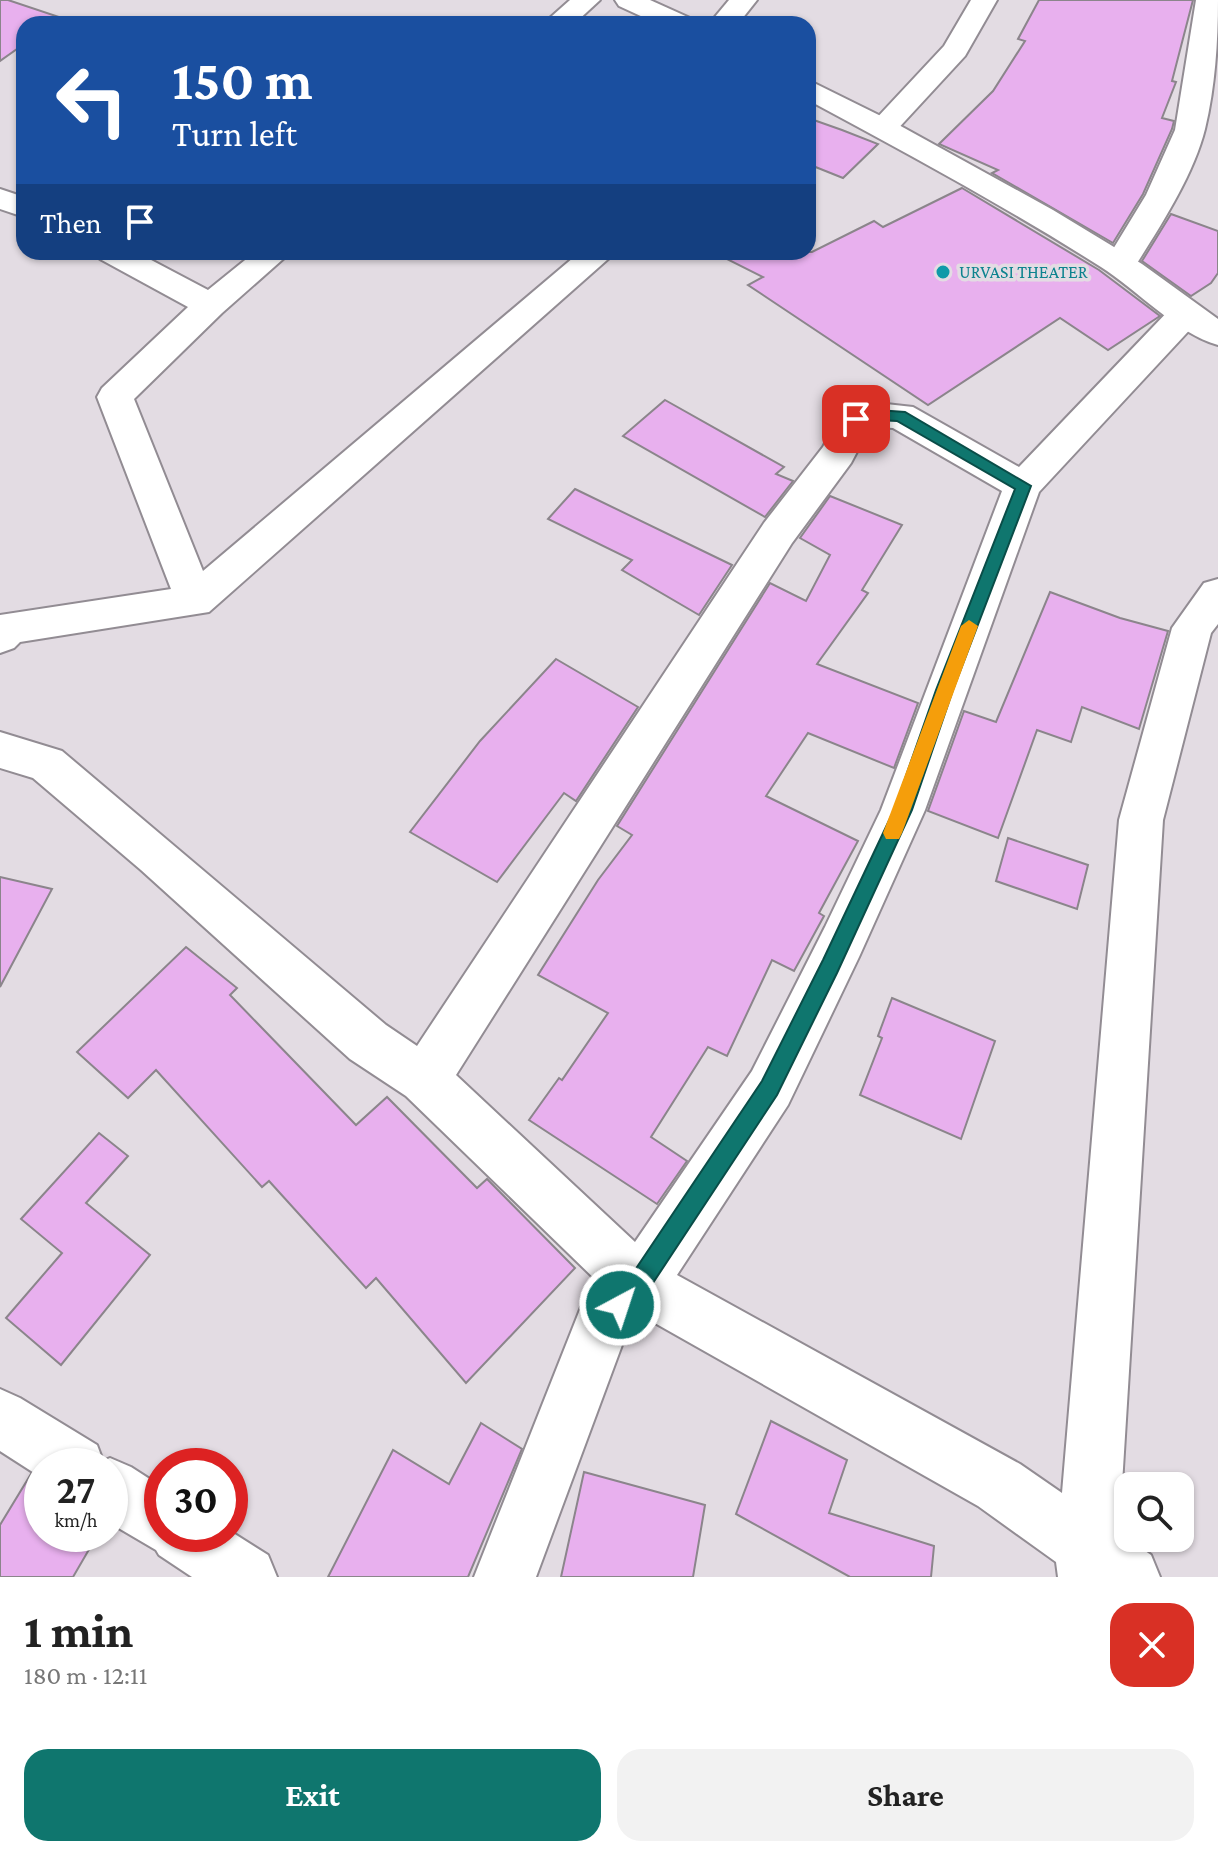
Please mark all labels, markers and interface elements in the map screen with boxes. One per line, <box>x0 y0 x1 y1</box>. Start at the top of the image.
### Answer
icon: left <box>40 48 144 152</box>
text: 150 m <box>172 49 313 111</box>
text: Turn left <box>172 114 297 154</box>
icon: arrive <box>118 200 162 244</box>
text: Then <box>40 206 102 239</box>
place label: URVASI THEATER <box>959 262 1089 282</box>
marker: URVASI THEATER <box>934 263 952 281</box>
pin <box>822 385 890 453</box>
icon: arrive <box>834 397 878 441</box>
position arrow <box>578 1263 662 1347</box>
speed limit sign: 30 <box>144 1448 248 1552</box>
text: 27 <box>57 1467 95 1512</box>
map controls <box>1114 1472 1194 1552</box>
button: search <box>1114 1472 1194 1552</box>
text: km/h <box>54 1509 98 1531</box>
button: close <box>1110 1603 1194 1687</box>
text: 1 min <box>24 1604 133 1657</box>
text: 180 m · 12:11 <box>24 1661 147 1690</box>
button: Exit <box>24 1749 601 1841</box>
button: Share <box>617 1749 1194 1841</box>

